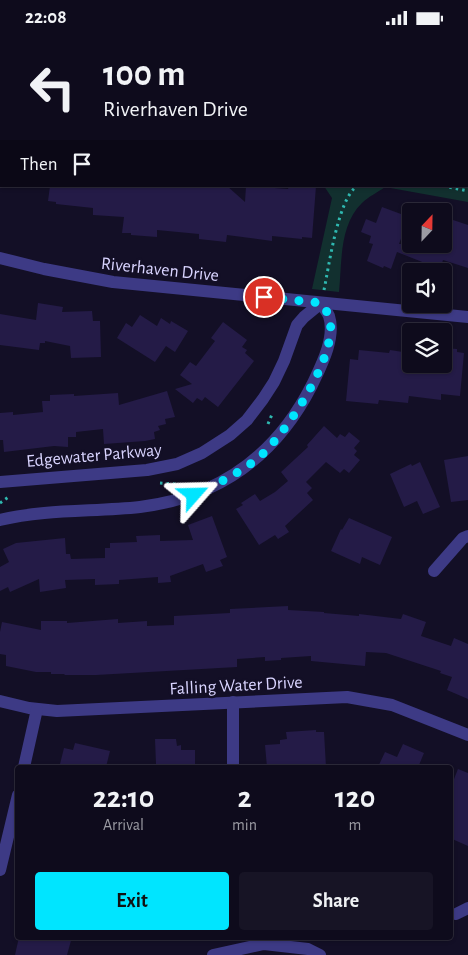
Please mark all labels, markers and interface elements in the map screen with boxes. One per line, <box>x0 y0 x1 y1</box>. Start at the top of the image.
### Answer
text: 22:08 <box>25 8 67 27</box>
icon: left <box>20 55 85 120</box>
text: 100 m <box>103 57 186 92</box>
text: Riverhaven Drive <box>103 98 248 120</box>
icon: arrive <box>68 150 96 178</box>
text: Then <box>20 155 58 174</box>
north arrow <box>402 203 452 253</box>
map controls <box>402 203 452 373</box>
street label: Riverhaven Drive <box>100 255 220 285</box>
button: sound <box>402 263 452 313</box>
pin <box>243 276 285 318</box>
icon: arrive <box>250 283 278 311</box>
button: layers <box>402 323 452 373</box>
street label: Edgewater Parkway <box>26 441 163 471</box>
position arrow <box>167 468 219 520</box>
street label: Falling Water Drive <box>169 674 303 698</box>
text: 22:10 <box>93 783 154 813</box>
text: 2 <box>237 783 252 813</box>
text: 120 <box>335 783 375 813</box>
text: Arrival <box>103 817 144 833</box>
text: min <box>232 817 257 833</box>
text: m <box>349 817 361 833</box>
button: Exit <box>35 872 229 930</box>
button: Share <box>239 872 433 930</box>

